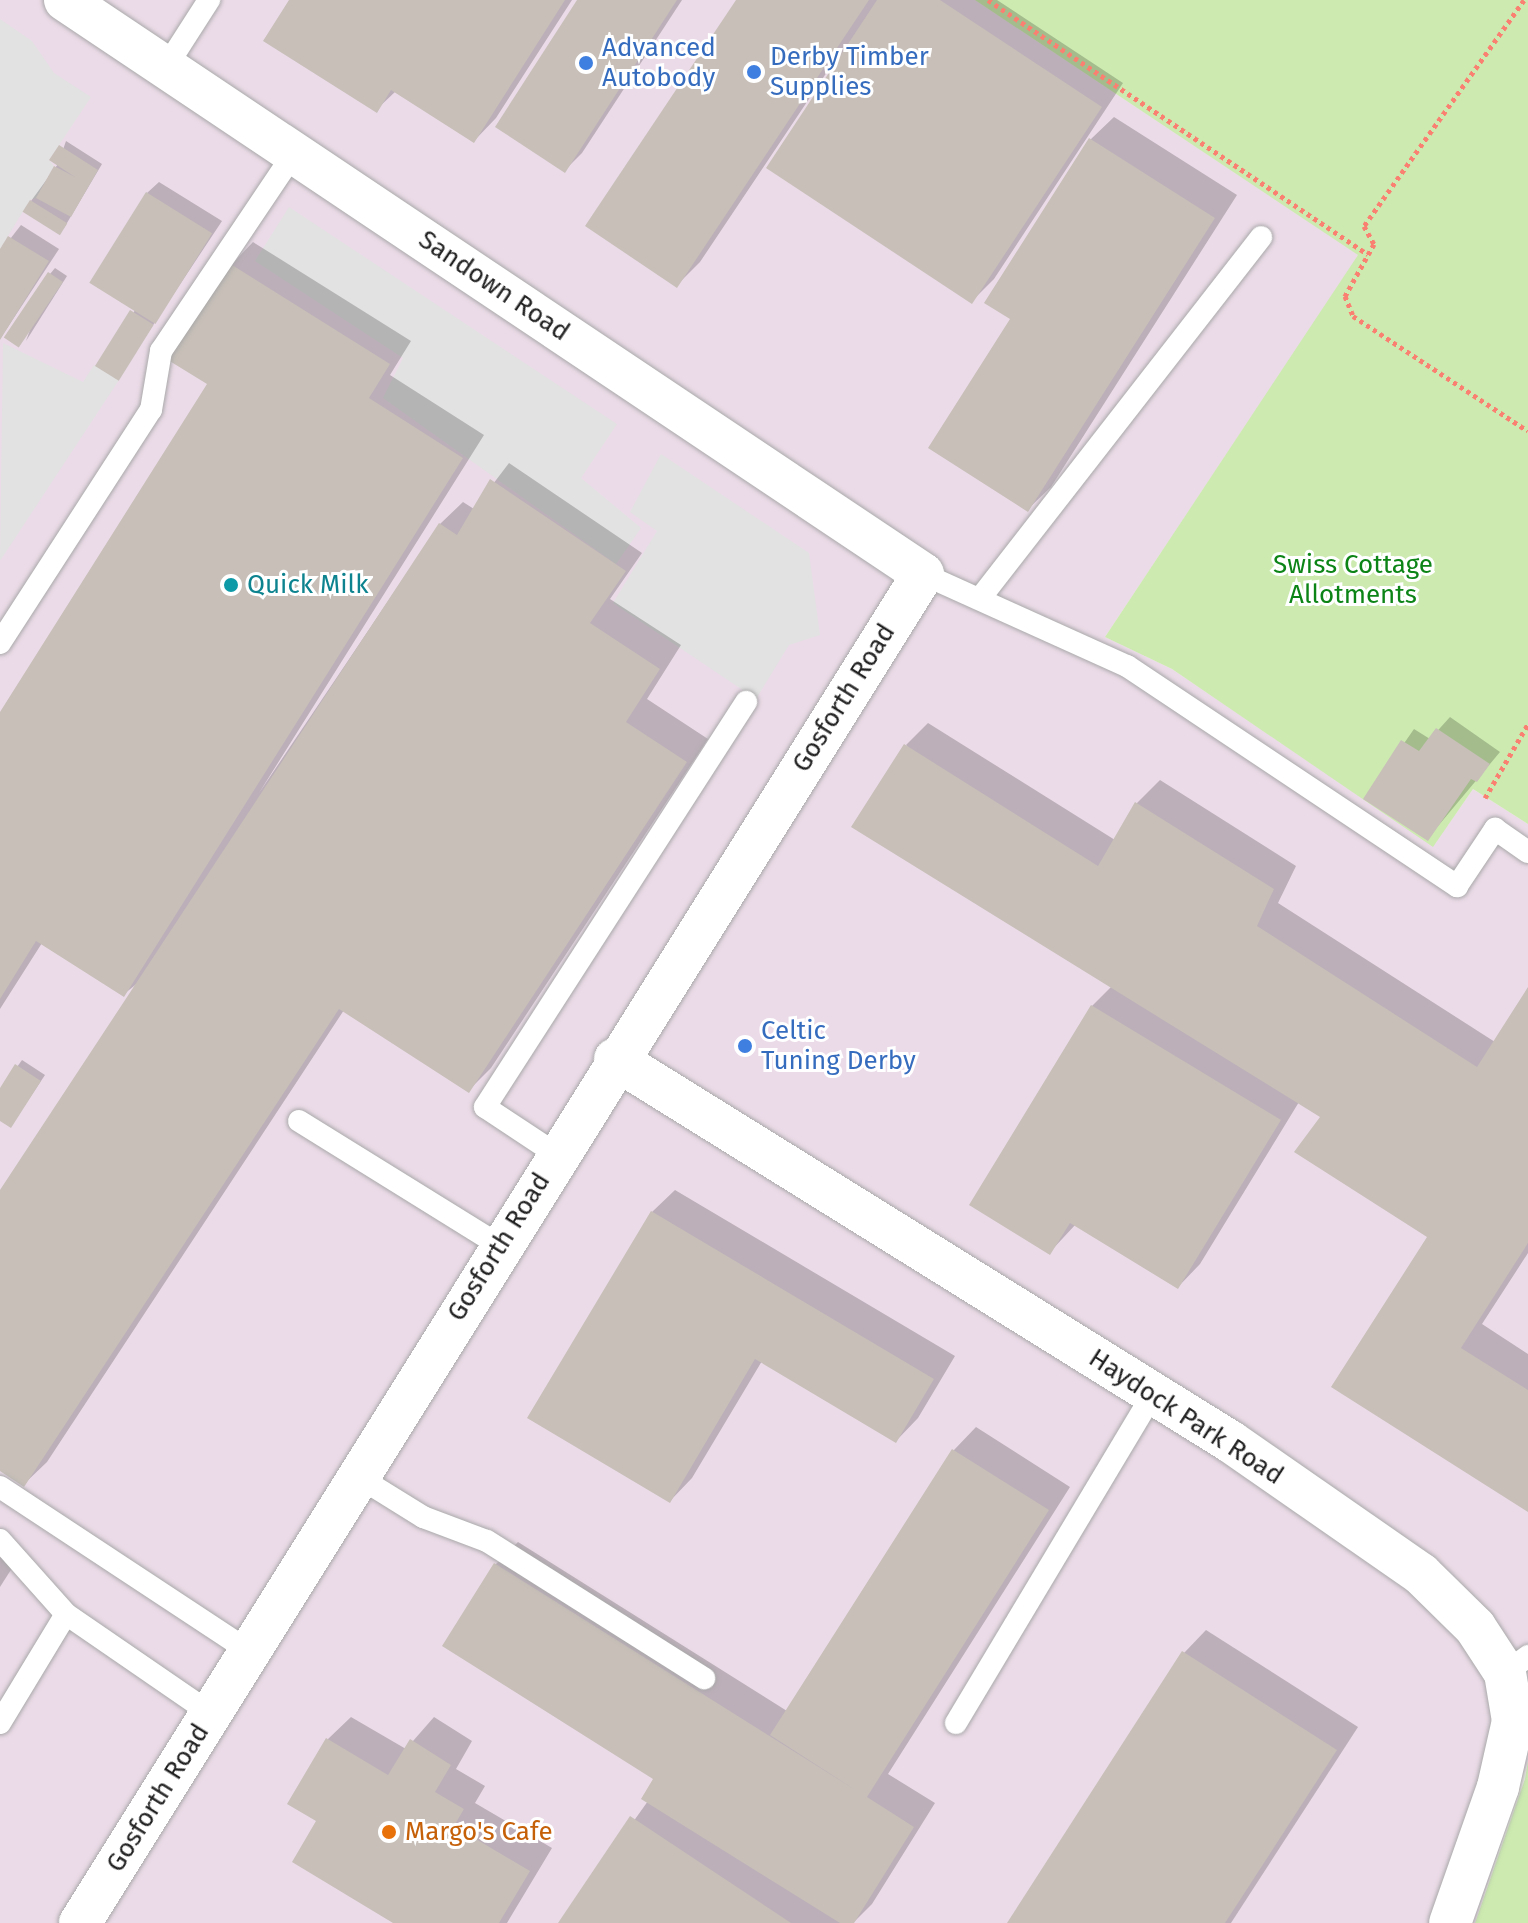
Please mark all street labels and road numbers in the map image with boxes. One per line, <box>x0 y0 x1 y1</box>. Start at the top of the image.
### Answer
street label: Sandown Road <box>413 224 575 348</box>
street label: Gosforth Road <box>786 618 902 778</box>
street label: Gosforth Road <box>441 1167 557 1327</box>
street label: Haydock Park Road <box>1083 1343 1289 1491</box>
street label: Gosforth Road <box>100 1718 216 1878</box>

